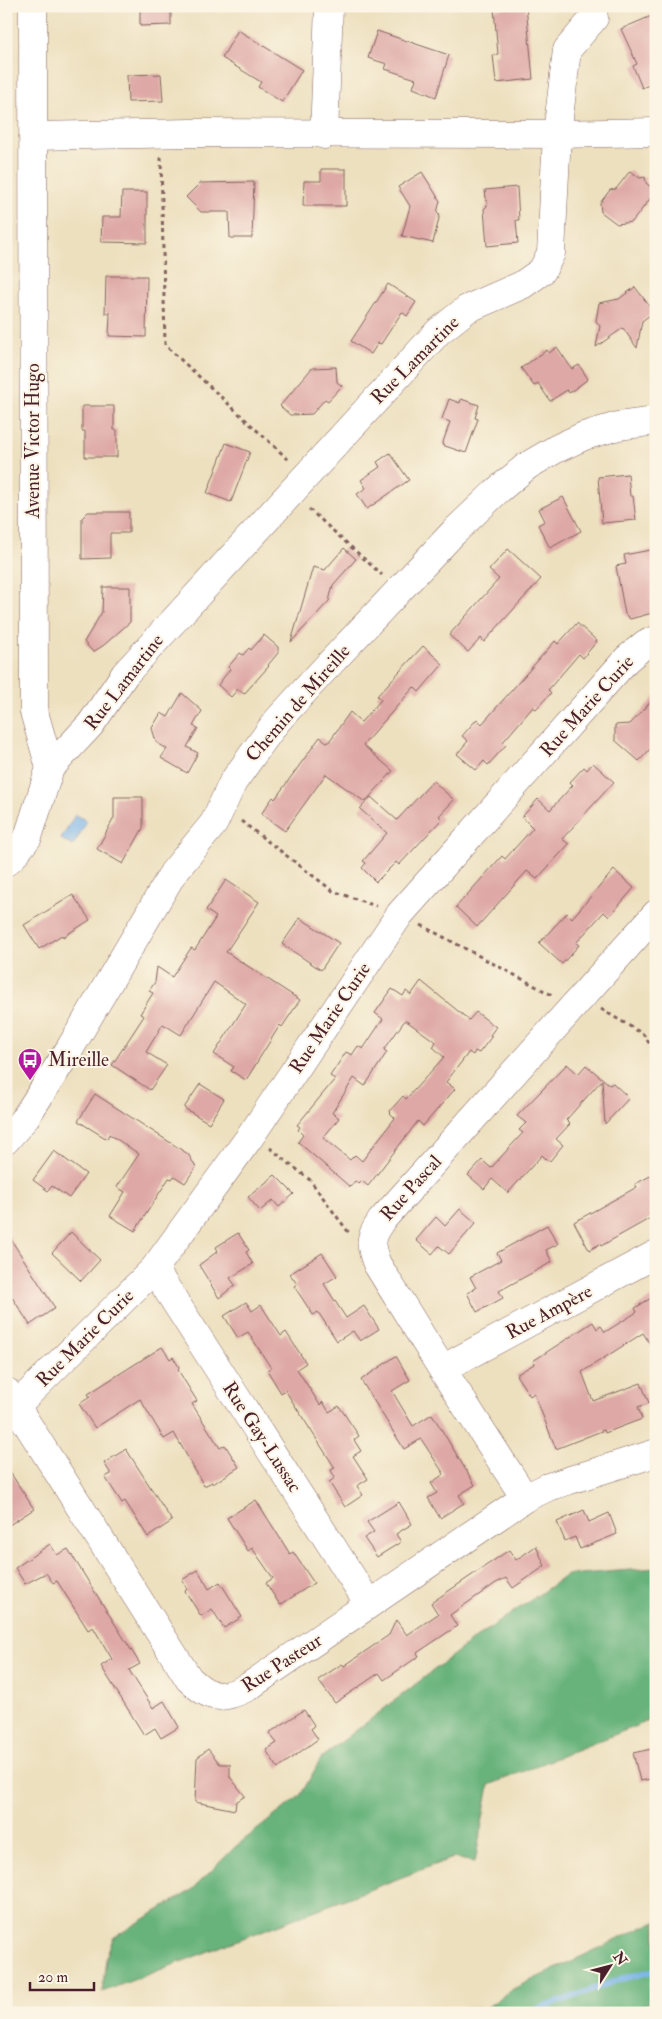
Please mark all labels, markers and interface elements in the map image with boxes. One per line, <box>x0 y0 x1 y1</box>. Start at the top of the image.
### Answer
street label: Rue Lamartine <box>366 311 464 409</box>
street label: Avenue Victor Hugo <box>21 363 45 520</box>
street label: Rue Lamartine <box>79 629 169 735</box>
street label: Chemin de Mireille <box>240 639 356 767</box>
street label: Rue Marie Curie <box>535 650 639 762</box>
street label: Rue Marie Curie <box>284 958 376 1078</box>
bus stop icon: Mireille <box>17 1047 43 1081</box>
place label: Mireille <box>48 1048 109 1072</box>
street label: Rue Pascal <box>375 1150 447 1226</box>
street label: Rue Ampère <box>502 1279 597 1346</box>
street label: Rue Marie Curie <box>31 1284 139 1392</box>
street label: Rue Gay-Lussac <box>217 1377 307 1497</box>
street label: Rue Pasteur <box>237 1628 327 1698</box>
north arrow <box>584 1942 634 1992</box>
text: N <box>609 1948 631 1969</box>
scale bar <box>30 1959 94 1991</box>
text: 20 m <box>38 1968 68 1987</box>

